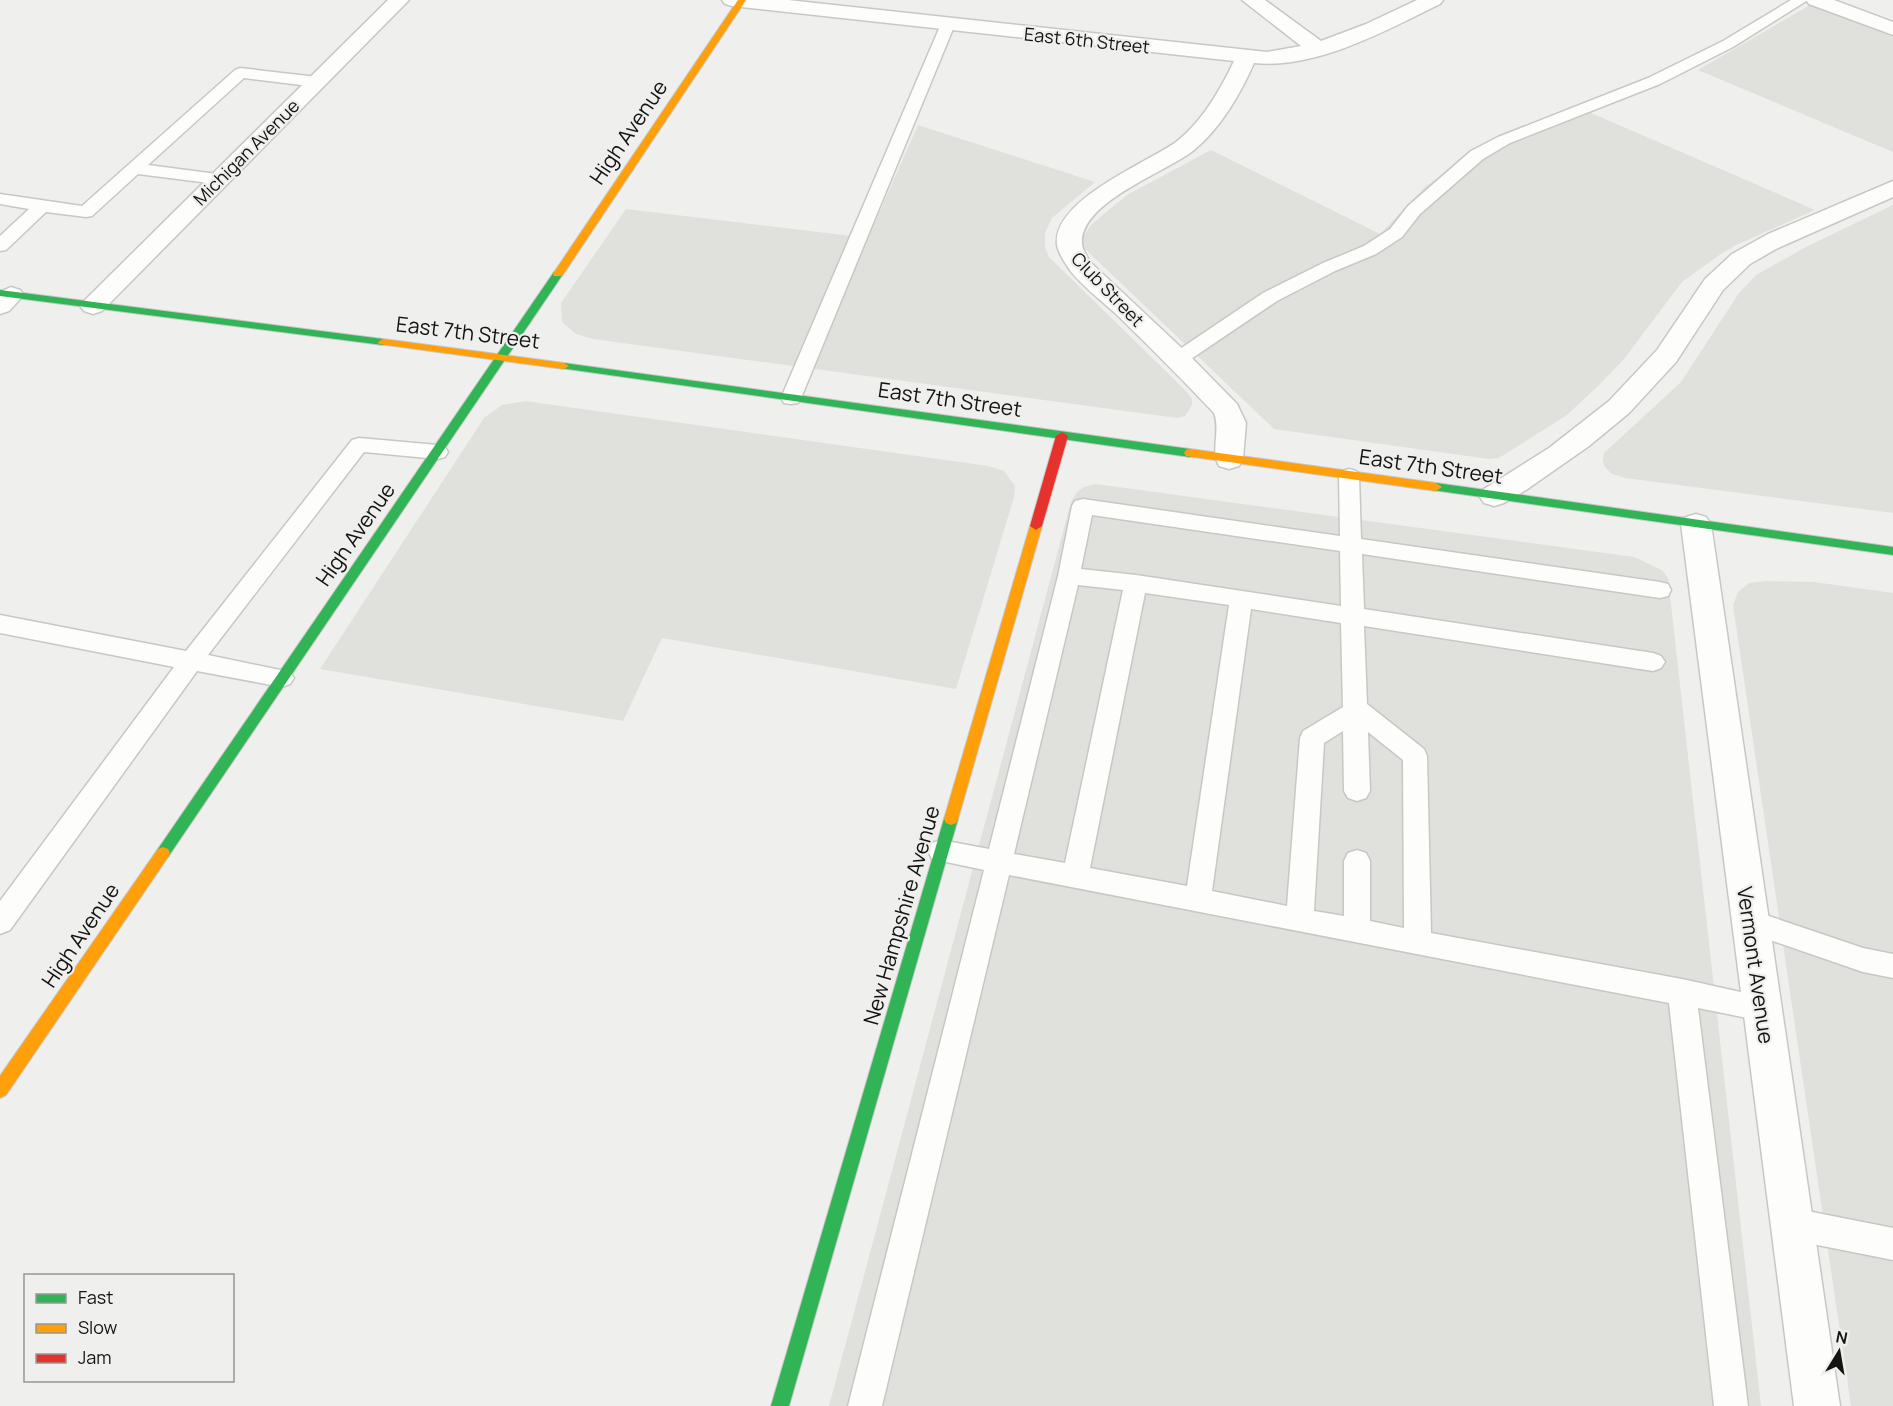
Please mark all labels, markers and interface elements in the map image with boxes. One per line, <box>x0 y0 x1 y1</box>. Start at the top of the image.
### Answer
street label: East 6th Street <box>1023 21 1151 59</box>
street label: High Avenue <box>583 74 673 190</box>
street label: Michigan Avenue <box>188 94 304 210</box>
street label: Club Street <box>1066 247 1150 331</box>
street label: East 7th Street <box>395 309 541 355</box>
street label: East 7th Street <box>876 375 1024 423</box>
street label: East 7th Street <box>1357 442 1505 490</box>
street label: High Avenue <box>309 477 401 591</box>
street label: New Hampshire Avenue <box>856 802 946 1028</box>
street label: High Avenue <box>35 877 125 993</box>
street label: Vermont Avenue <box>1731 885 1781 1045</box>
legend <box>24 1274 234 1382</box>
text: Fast <box>78 1285 113 1309</box>
text: Slow <box>78 1315 118 1339</box>
north arrow <box>1809 1322 1869 1382</box>
text: N <box>1834 1325 1850 1349</box>
text: Jam <box>78 1345 112 1369</box>

